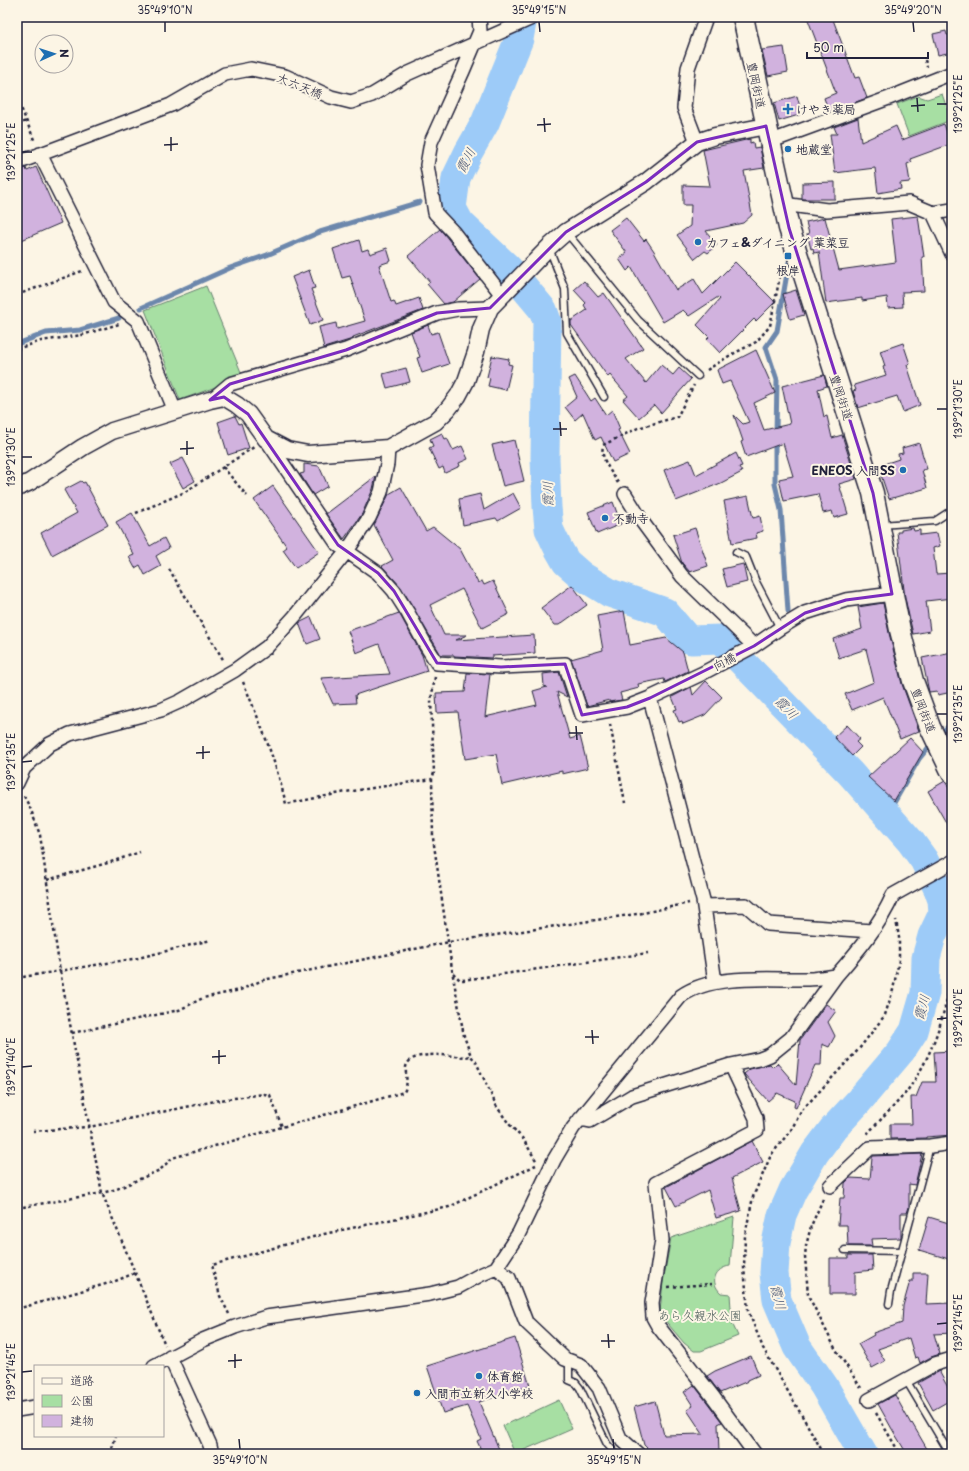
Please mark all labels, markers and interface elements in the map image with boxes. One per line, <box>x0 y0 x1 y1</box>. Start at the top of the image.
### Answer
text: 35°49'10"N <box>137 2 193 17</box>
text: 35°49'15"N <box>512 2 566 17</box>
text: 35°49'20"N <box>884 2 942 17</box>
north arrow <box>34 34 74 74</box>
scale bar <box>807 34 928 60</box>
text: 50 m <box>813 38 844 56</box>
text: N <box>56 49 73 59</box>
street label: 豊岡街道 <box>743 60 771 110</box>
street label: 大六天橋 <box>274 68 326 102</box>
text: 139°21'25"E <box>950 75 965 133</box>
place label: けやき薬局 <box>796 100 856 118</box>
marker: けやき薬局 <box>783 104 793 114</box>
text: 139°21'25"E <box>3 123 18 181</box>
place label: 地蔵堂 <box>796 140 832 158</box>
water label: 霞川 <box>451 144 479 176</box>
marker: 地蔵堂 <box>783 144 793 154</box>
place label: カフェ&ダイニング 葉菜豆 <box>706 233 850 251</box>
marker: カフェ&ダイニング 葉菜豆 <box>693 237 703 247</box>
marker: 根岸 <box>783 251 793 261</box>
place label: 根岸 <box>776 261 800 279</box>
street label: 豊岡街道 <box>826 371 858 423</box>
text: 139°21'30"E <box>950 379 965 439</box>
text: 139°21'30"E <box>3 427 18 487</box>
place label: ENEOS 入間SS <box>811 461 895 479</box>
marker: ENEOS 入間SS <box>898 465 908 475</box>
water label: 霞川 <box>537 481 557 507</box>
place label: 不動寺 <box>613 509 649 527</box>
marker: 不動寺 <box>600 513 610 523</box>
street label: 向橋 <box>709 647 739 675</box>
street label: 豊岡街道 <box>907 684 941 736</box>
text: 139°21'35"E <box>950 685 965 743</box>
water label: 霞川 <box>771 691 803 723</box>
text: 139°21'35"E <box>3 733 18 791</box>
text: 139°21'40"E <box>950 988 965 1048</box>
water label: 霞川 <box>908 992 934 1022</box>
text: 139°21'40"E <box>3 1037 18 1097</box>
water label: 霞川 <box>767 1282 791 1312</box>
text: 139°21'45"E <box>950 1294 965 1352</box>
park label: あら久親水公園 <box>658 1306 742 1324</box>
text: 139°21'45"E <box>3 1343 18 1401</box>
legend <box>34 1365 164 1437</box>
place label: 体育館 <box>487 1367 523 1385</box>
text: 道路 <box>70 1371 94 1389</box>
marker: 体育館 <box>474 1371 484 1381</box>
place label: 入間市立新久小学校 <box>425 1384 533 1402</box>
marker: 入間市立新久小学校 <box>412 1388 422 1398</box>
text: 公園 <box>70 1391 94 1409</box>
text: 建物 <box>70 1411 94 1429</box>
text: 35°49'10"N <box>212 1452 268 1467</box>
text: 35°49'15"N <box>587 1452 641 1467</box>

